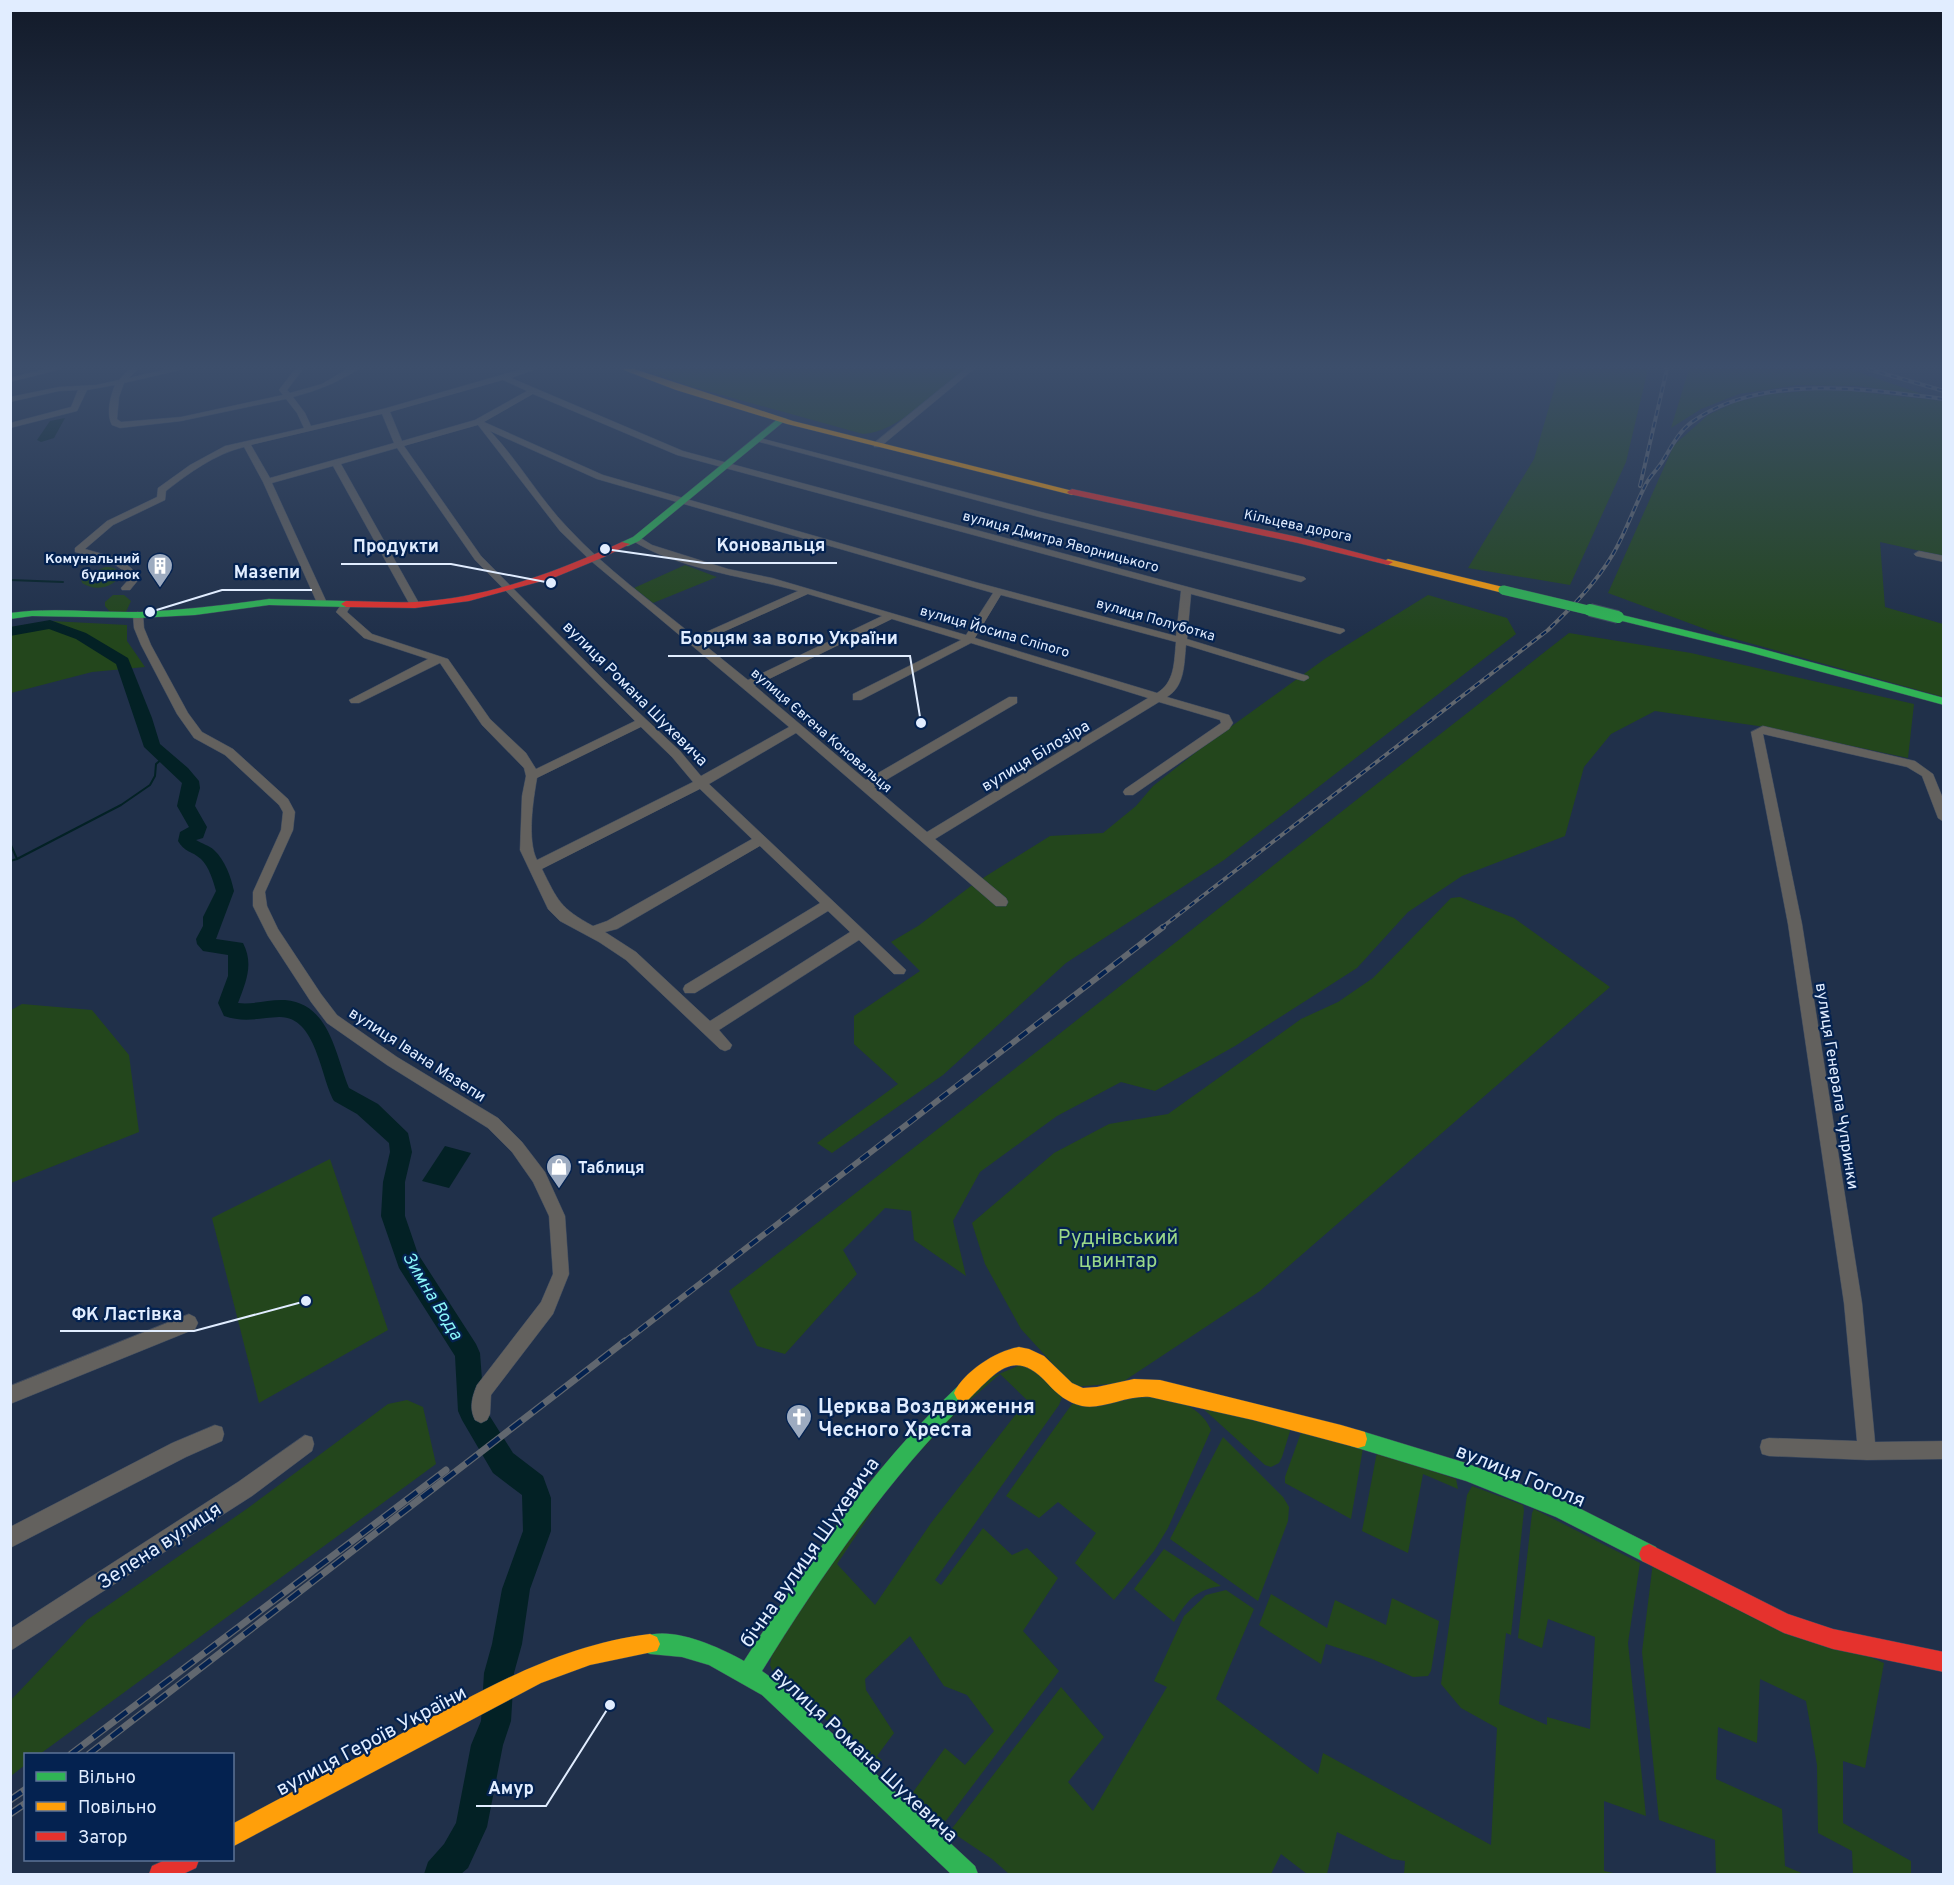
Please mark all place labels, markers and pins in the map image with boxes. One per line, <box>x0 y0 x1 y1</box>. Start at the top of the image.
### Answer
callout: Коновальця <box>704 527 837 563</box>
callout: Продукти <box>341 528 451 564</box>
place label: Комунальний будинок <box>45 551 140 584</box>
building icon: Комунальний будинок <box>145 551 175 589</box>
callout: Мазепи <box>222 554 312 590</box>
callout: Борцям за волю України <box>668 620 910 656</box>
shop icon: Таблиця <box>544 1152 574 1190</box>
place label: Таблиця <box>578 1159 645 1179</box>
callout: ФК Ластівка <box>60 1295 194 1331</box>
place label: Церква Воздвиження Чесного Хреста <box>818 1395 1035 1444</box>
church icon: Церква Воздвиження Чесного Хреста <box>784 1402 814 1440</box>
callout: Амур <box>476 1770 546 1806</box>

